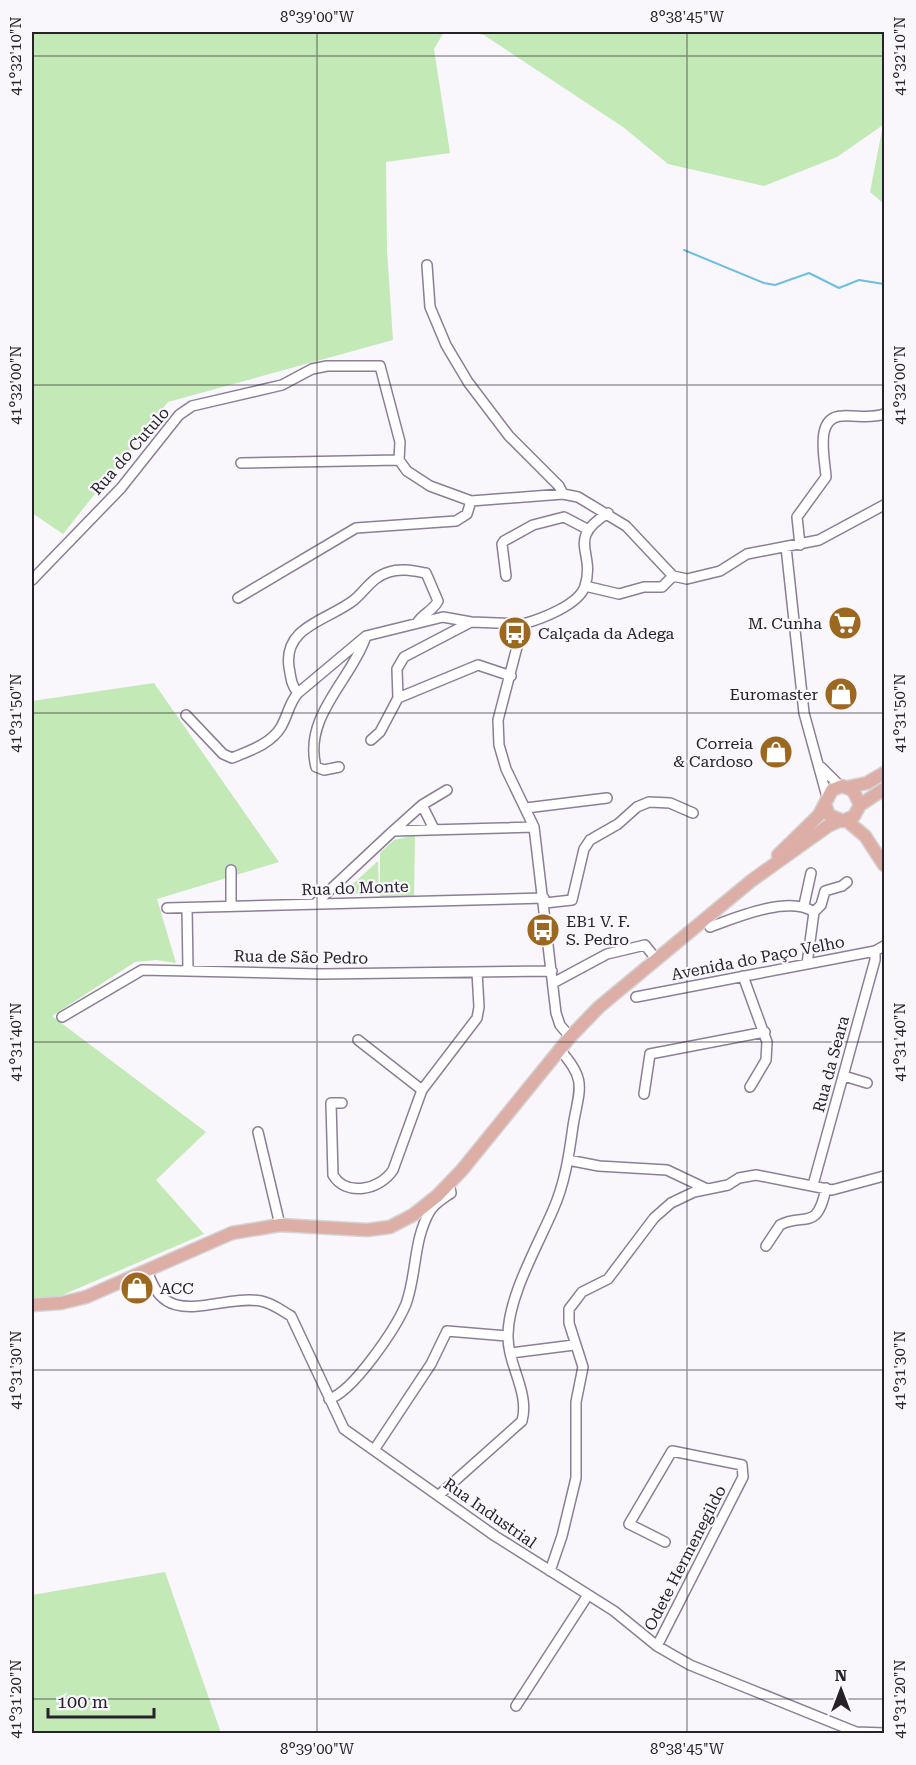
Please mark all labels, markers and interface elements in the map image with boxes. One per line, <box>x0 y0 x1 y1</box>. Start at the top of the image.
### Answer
text: 8°39'00"W <box>280 8 355 26</box>
text: 8°38'45"W <box>650 8 725 26</box>
text: 41°32'10"N <box>7 16 25 96</box>
text: 41°32'10"N <box>891 16 909 96</box>
text: 41°32'00"N <box>7 345 25 425</box>
text: 41°32'00"N <box>891 345 909 425</box>
street label: Rua do Cutulo <box>87 403 173 499</box>
supermarket icon: M. Cunha <box>827 605 863 641</box>
place label: M. Cunha <box>748 614 822 633</box>
bus stop icon: Calçada da Adega <box>497 615 533 651</box>
place label: Calçada da Adega <box>538 624 674 643</box>
text: 41°31'50"N <box>7 673 25 753</box>
text: 41°31'50"N <box>891 673 909 753</box>
shop icon: Euromaster <box>823 676 859 712</box>
place label: Euromaster <box>730 685 818 704</box>
place label: Correia & Cardoso <box>673 734 753 771</box>
shop icon: Correia & Cardoso <box>758 734 794 770</box>
street label: Rua do Monte <box>301 877 409 899</box>
bus stop icon: EB1 V. F. S. Pedro <box>525 912 561 948</box>
place label: EB1 V. F. S. Pedro <box>566 912 630 949</box>
street label: Avenida do Paço Velho <box>670 932 846 984</box>
street label: Rua de São Pedro <box>234 946 368 968</box>
text: 41°31'40"N <box>7 1002 25 1082</box>
text: 41°31'40"N <box>891 1002 909 1082</box>
street label: Rua da Seara <box>809 1013 853 1114</box>
shop icon: ACC <box>119 1270 155 1306</box>
place label: ACC <box>160 1279 194 1298</box>
text: 41°31'30"N <box>7 1330 25 1410</box>
text: 41°31'30"N <box>891 1330 909 1410</box>
street label: Rua Industrial <box>440 1474 540 1552</box>
street label: Odete Hermenegildo <box>640 1482 730 1634</box>
text: 41°31'20"N <box>7 1659 25 1739</box>
text: 41°31'20"N <box>891 1659 909 1739</box>
north arrow <box>811 1660 871 1720</box>
text: N <box>835 1666 847 1685</box>
scale bar <box>48 1681 154 1719</box>
text: 100 m <box>57 1691 108 1712</box>
text: 8°39'00"W <box>280 1740 355 1758</box>
text: 8°38'45"W <box>650 1740 725 1758</box>

